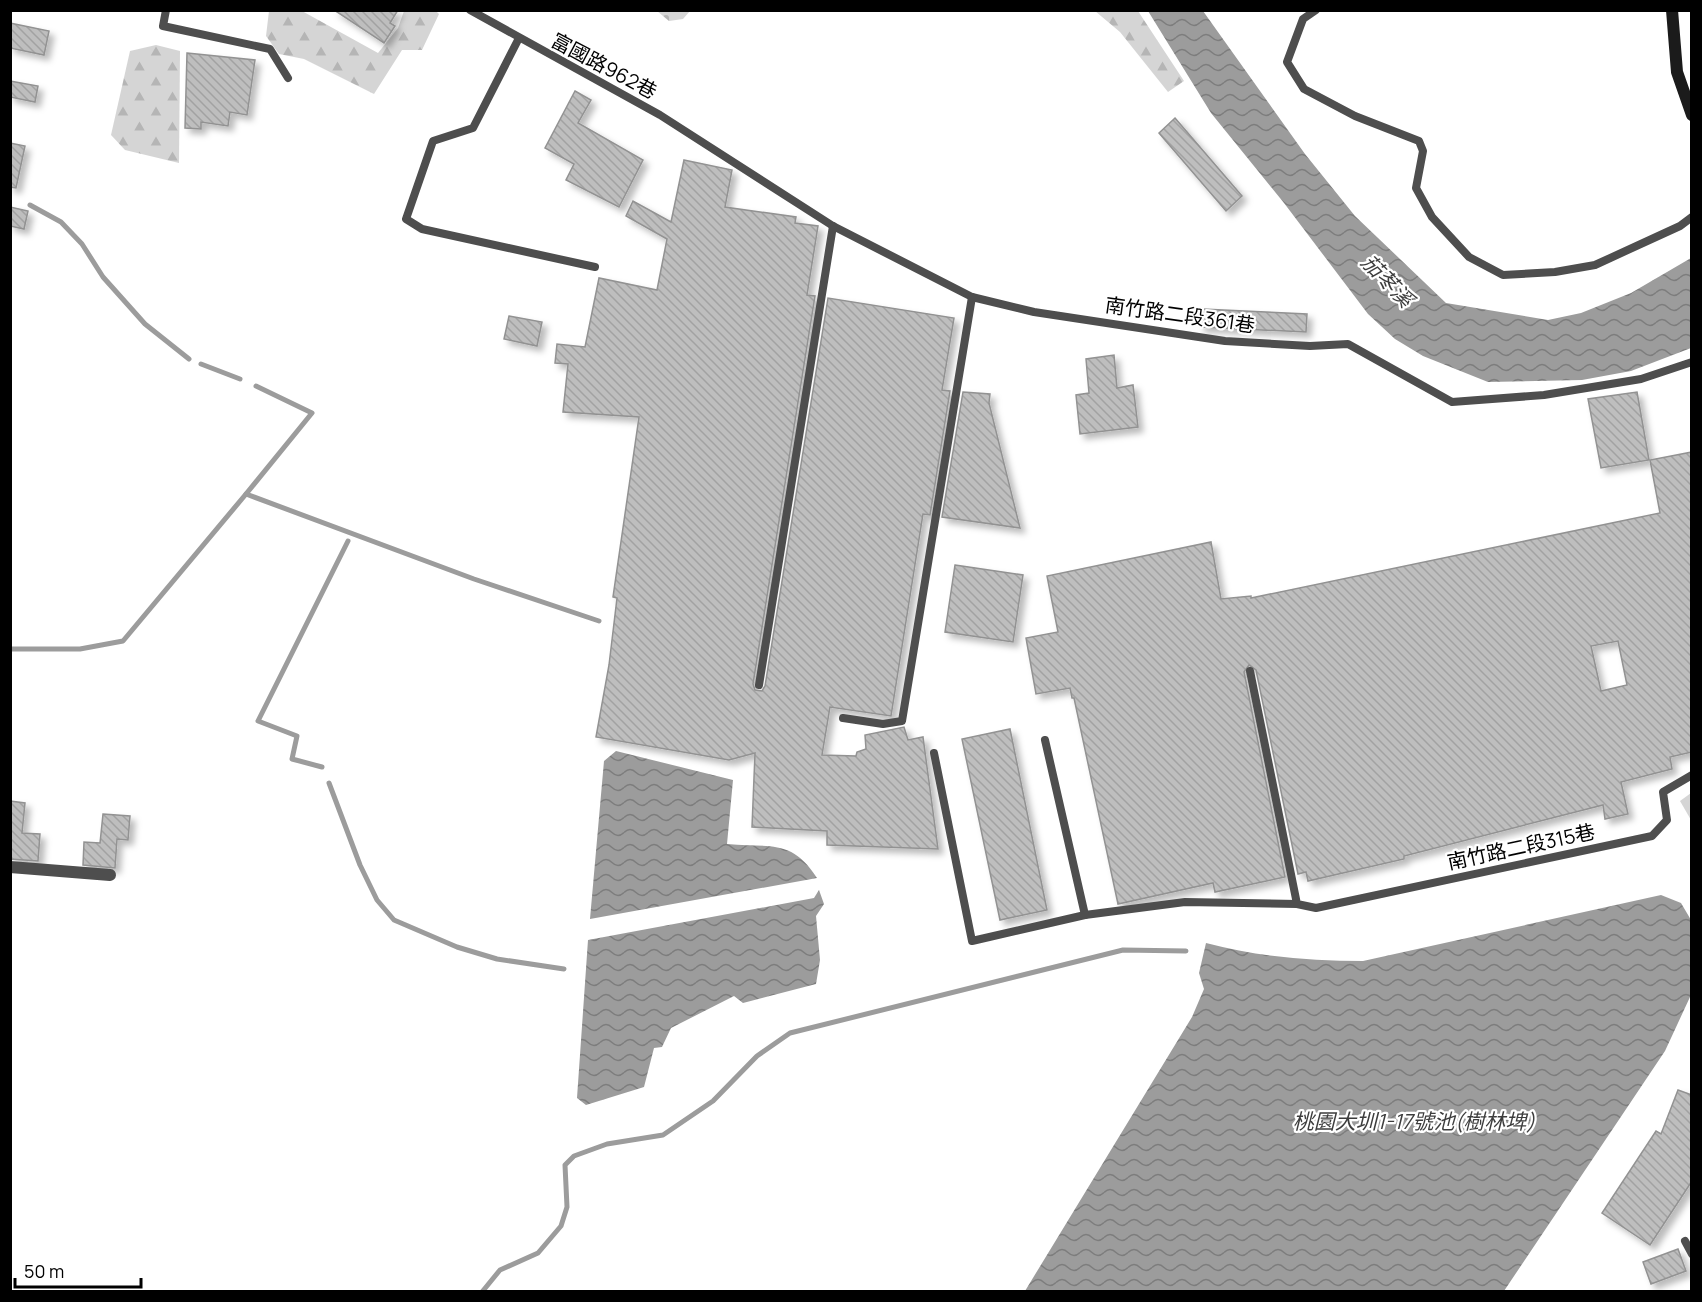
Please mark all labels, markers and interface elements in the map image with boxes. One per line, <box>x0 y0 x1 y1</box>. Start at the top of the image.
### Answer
street label: 富國路962巷 <box>547 26 662 105</box>
water label: 茄苳溪 <box>1356 248 1422 315</box>
street label: 南竹路二段361巷 <box>1103 291 1257 338</box>
street label: 南竹路二段315巷 <box>1445 818 1597 875</box>
water label: 桃園大圳1-17號池(樹林埤) <box>1293 1107 1535 1135</box>
scale bar <box>15 1251 141 1289</box>
text: 50 m <box>24 1259 64 1283</box>

